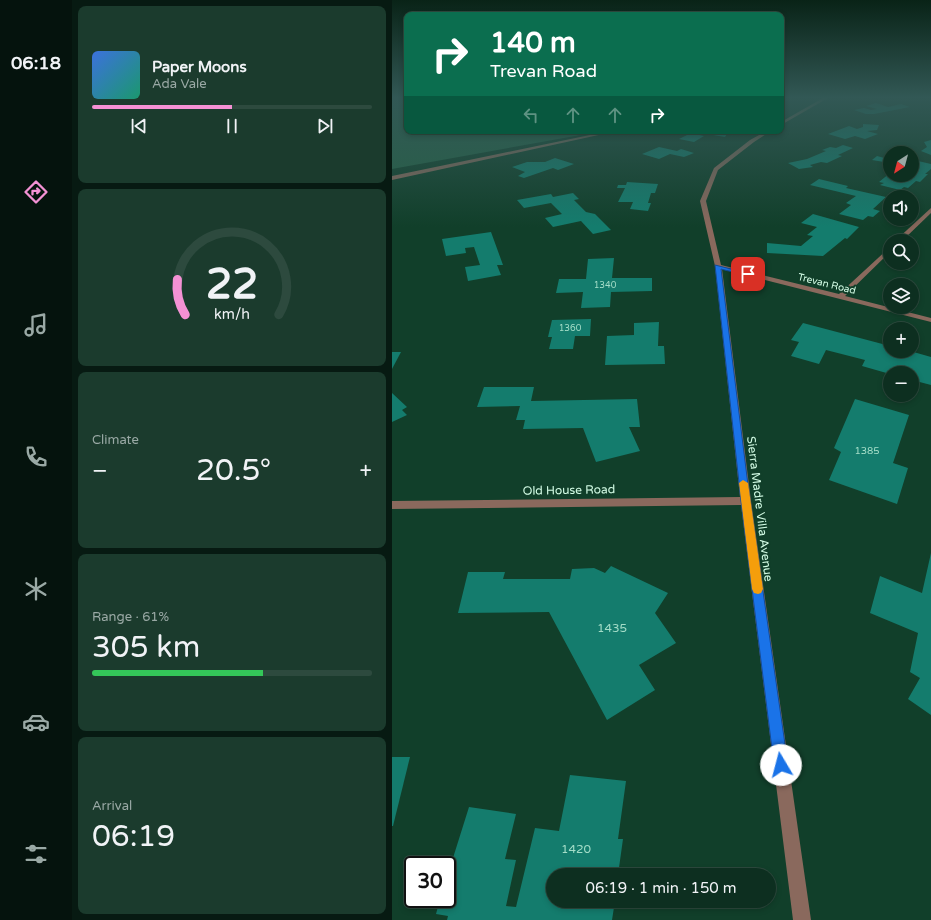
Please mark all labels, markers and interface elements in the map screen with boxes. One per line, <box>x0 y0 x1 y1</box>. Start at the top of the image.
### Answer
text: 140 m <box>490 26 576 60</box>
icon: right <box>424 28 476 80</box>
text: 06:18 <box>11 52 61 74</box>
text: Paper Moons <box>152 58 247 76</box>
text: Trevan Road <box>490 60 597 82</box>
text: Ada Vale <box>152 76 207 92</box>
icon: left <box>520 104 542 126</box>
icon: ahead <box>562 104 584 126</box>
icon: ahead <box>604 104 626 126</box>
icon: right <box>646 104 668 126</box>
icon: previous <box>128 115 150 137</box>
icon: pause <box>221 115 243 137</box>
icon: next <box>314 115 336 137</box>
north arrow <box>883 146 919 182</box>
map controls <box>883 146 919 402</box>
icon: directions <box>22 178 50 206</box>
button: sound <box>883 190 919 226</box>
button: search <box>883 234 919 270</box>
pin <box>731 257 765 291</box>
text: 22 <box>206 260 258 310</box>
icon: arrive <box>737 263 759 285</box>
street label: Trevan Road <box>796 271 857 297</box>
button: layers <box>883 278 919 314</box>
house number: 1340 <box>594 280 617 291</box>
text: km/h <box>214 306 250 323</box>
icon: music <box>22 311 50 339</box>
button: + <box>883 322 919 358</box>
house number: 1360 <box>559 323 582 334</box>
button: − <box>883 366 919 402</box>
text: Climate <box>92 432 139 448</box>
street label: Sierra Madre Villa Avenue <box>744 436 776 583</box>
icon: phone <box>22 443 50 471</box>
house number: 1385 <box>854 445 880 457</box>
text: 20.5° <box>196 452 271 489</box>
text: − <box>92 458 108 484</box>
text: + <box>360 458 372 484</box>
street label: Old House Road <box>523 482 615 498</box>
icon: climate <box>22 575 50 603</box>
text: Range · 61% <box>92 609 169 625</box>
house number: 1435 <box>597 621 627 635</box>
text: 305 km <box>92 629 200 666</box>
icon: car <box>22 708 50 736</box>
position arrow <box>760 744 802 786</box>
text: Arrival <box>92 798 132 814</box>
text: 06:19 <box>92 818 175 855</box>
icon: filters <box>22 840 50 868</box>
house number: 1420 <box>561 842 592 856</box>
speed limit sign: 30 <box>404 856 456 908</box>
text: 06:19 · 1 min · 150 m <box>586 879 736 897</box>

